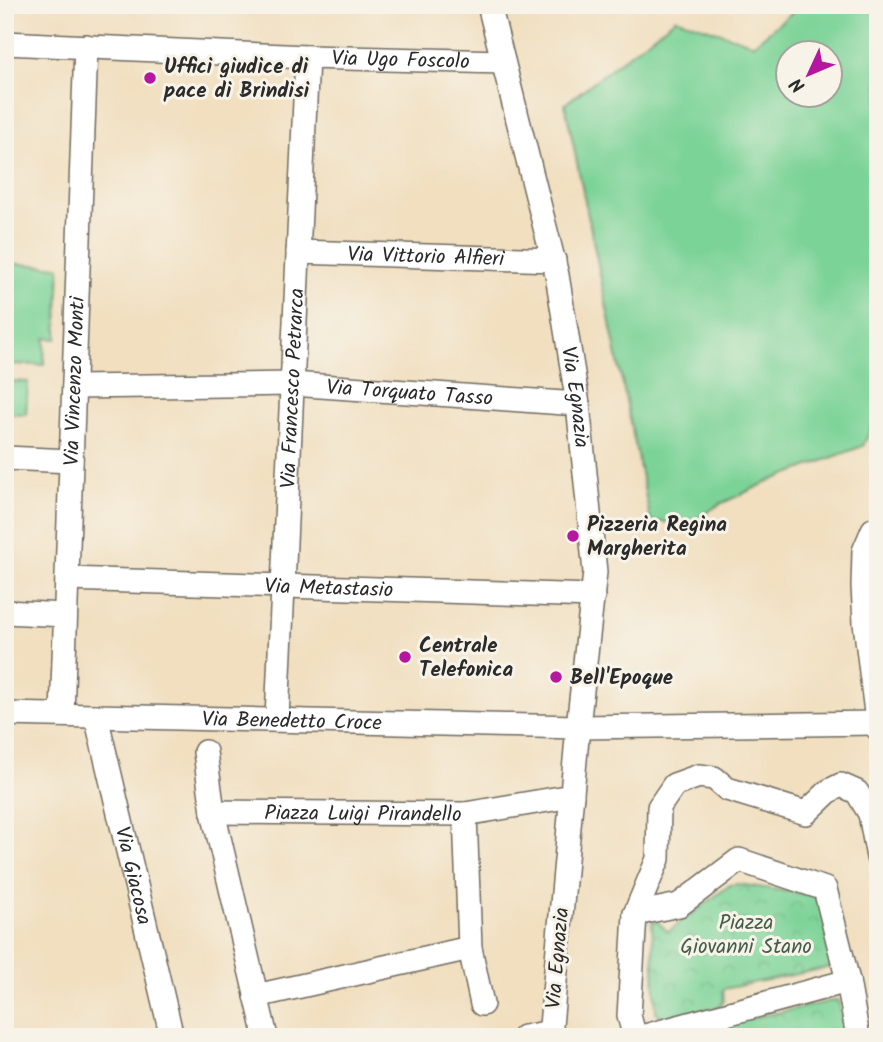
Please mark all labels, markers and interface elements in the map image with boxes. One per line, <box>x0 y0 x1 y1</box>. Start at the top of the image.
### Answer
north arrow <box>774 38 844 108</box>
street label: Via Ugo Foscolo <box>331 43 470 79</box>
place label: Uffici giudice di pace di Brindisi <box>163 51 310 108</box>
marker: Uffici giudice di pace di Brindisi <box>142 70 158 86</box>
text: N <box>783 70 813 99</box>
street label: Via Vittorio Alfieri <box>347 239 506 276</box>
street label: Via Francesco Petrarca <box>272 288 315 489</box>
street label: Via Vincenzo Monti <box>56 295 95 467</box>
street label: Via Egnazia <box>551 344 597 449</box>
street label: Via Torquato Tasso <box>325 371 494 416</box>
place label: Pizzeria Regina Margherita <box>587 509 727 566</box>
marker: Pizzeria Regina Margherita <box>565 528 581 544</box>
street label: Via Metastasio <box>264 570 394 608</box>
place label: Centrale Telefonica <box>419 630 514 687</box>
marker: Centrale Telefonica <box>397 649 413 665</box>
place label: Bell'Epoque <box>570 662 673 695</box>
marker: Bell'Epoque <box>548 669 564 685</box>
street label: Via Benedetto Croce <box>202 703 383 741</box>
street label: Piazza Luigi Pirandello <box>264 797 462 832</box>
street label: Via Giacosa <box>105 824 160 928</box>
street label: Via Egnazia <box>538 906 579 1010</box>
park label: Piazza Giovanni Stano <box>680 907 812 964</box>

